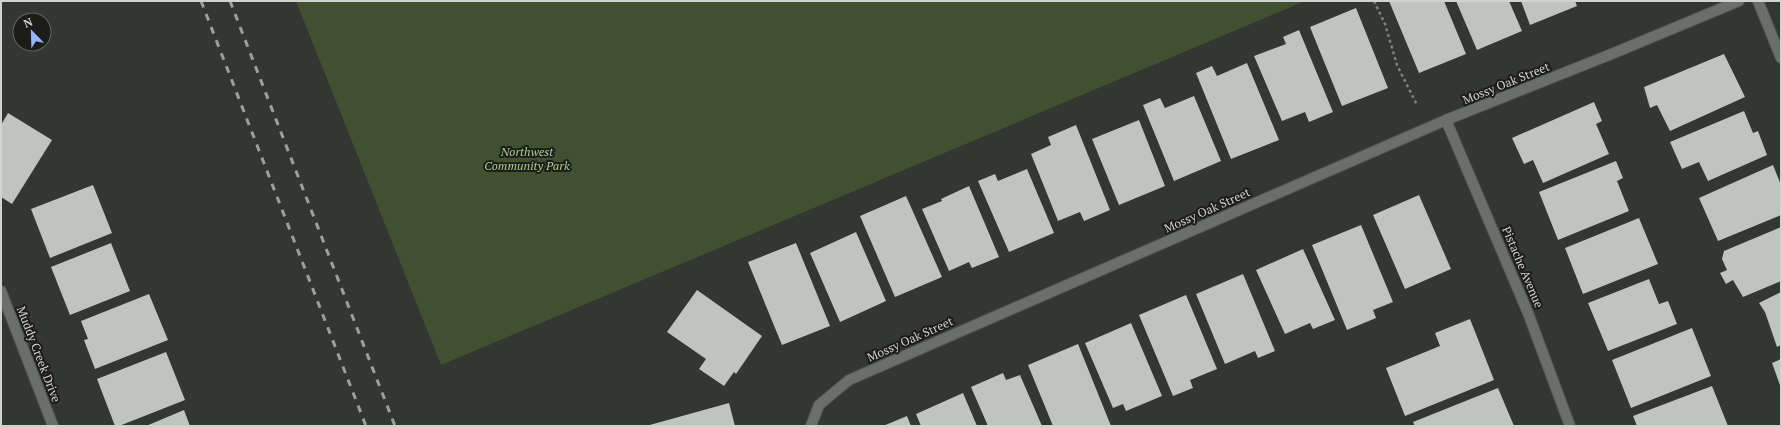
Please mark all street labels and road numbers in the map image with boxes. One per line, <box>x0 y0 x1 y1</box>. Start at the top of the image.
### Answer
street label: Mossy Oak Street <box>1460 59 1552 107</box>
street label: Mossy Oak Street <box>1162 184 1253 236</box>
street label: Pistache Avenue <box>1499 224 1547 310</box>
street label: Muddy Creek Drive <box>14 304 64 404</box>
street label: Mossy Oak Street <box>865 313 956 365</box>

